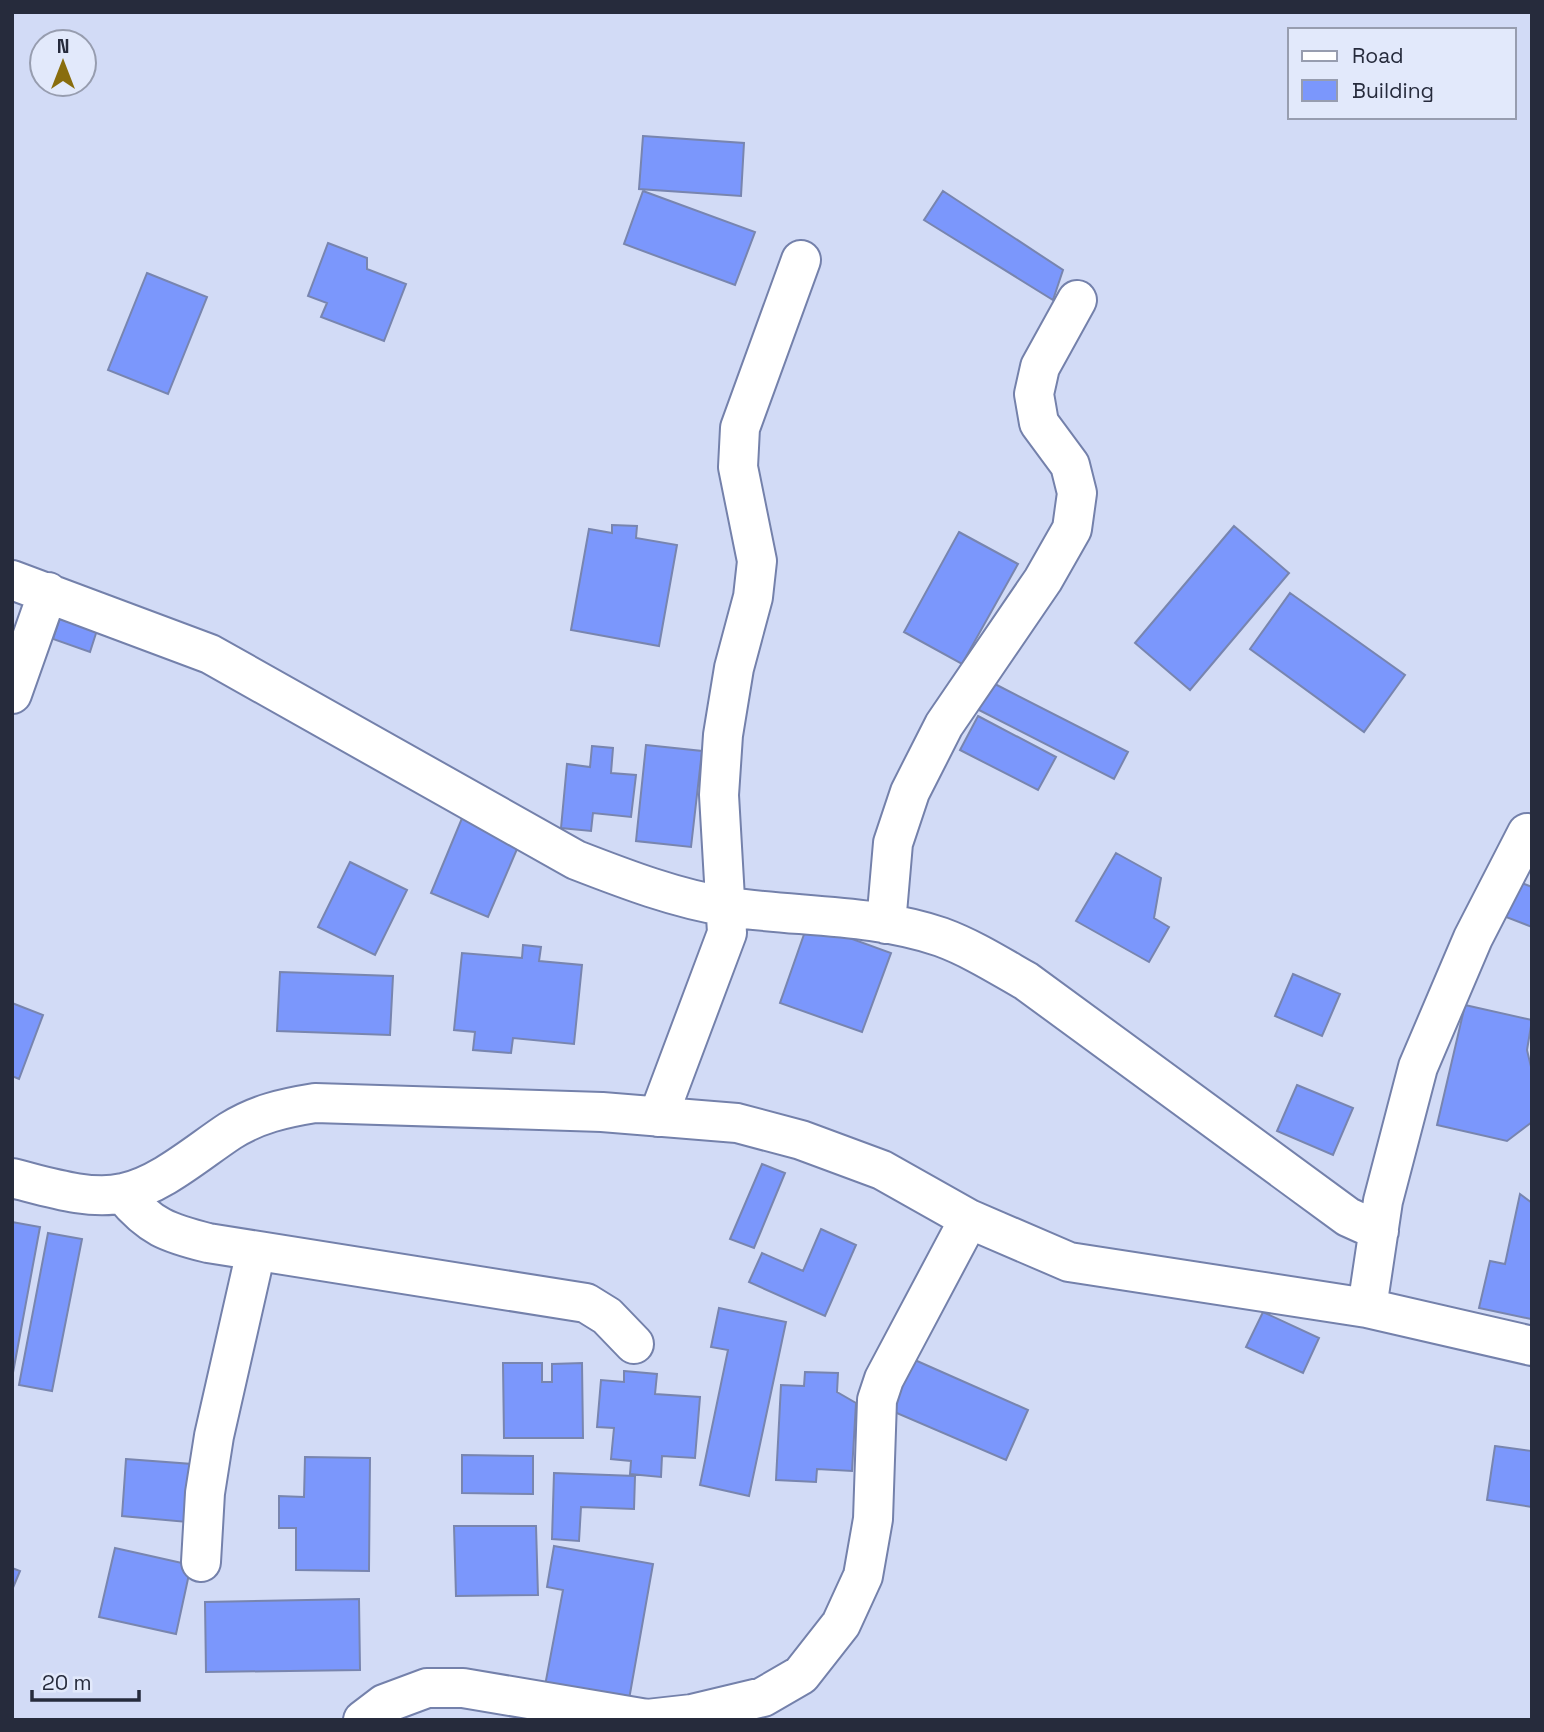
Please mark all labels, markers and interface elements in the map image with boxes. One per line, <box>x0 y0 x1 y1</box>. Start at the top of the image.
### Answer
north arrow <box>28 28 98 98</box>
legend <box>1288 28 1516 119</box>
text: N <box>57 34 69 59</box>
text: Road <box>1352 42 1404 69</box>
text: Building <box>1352 77 1434 104</box>
scale bar <box>32 1658 138 1702</box>
text: 20 m <box>42 1669 92 1696</box>

